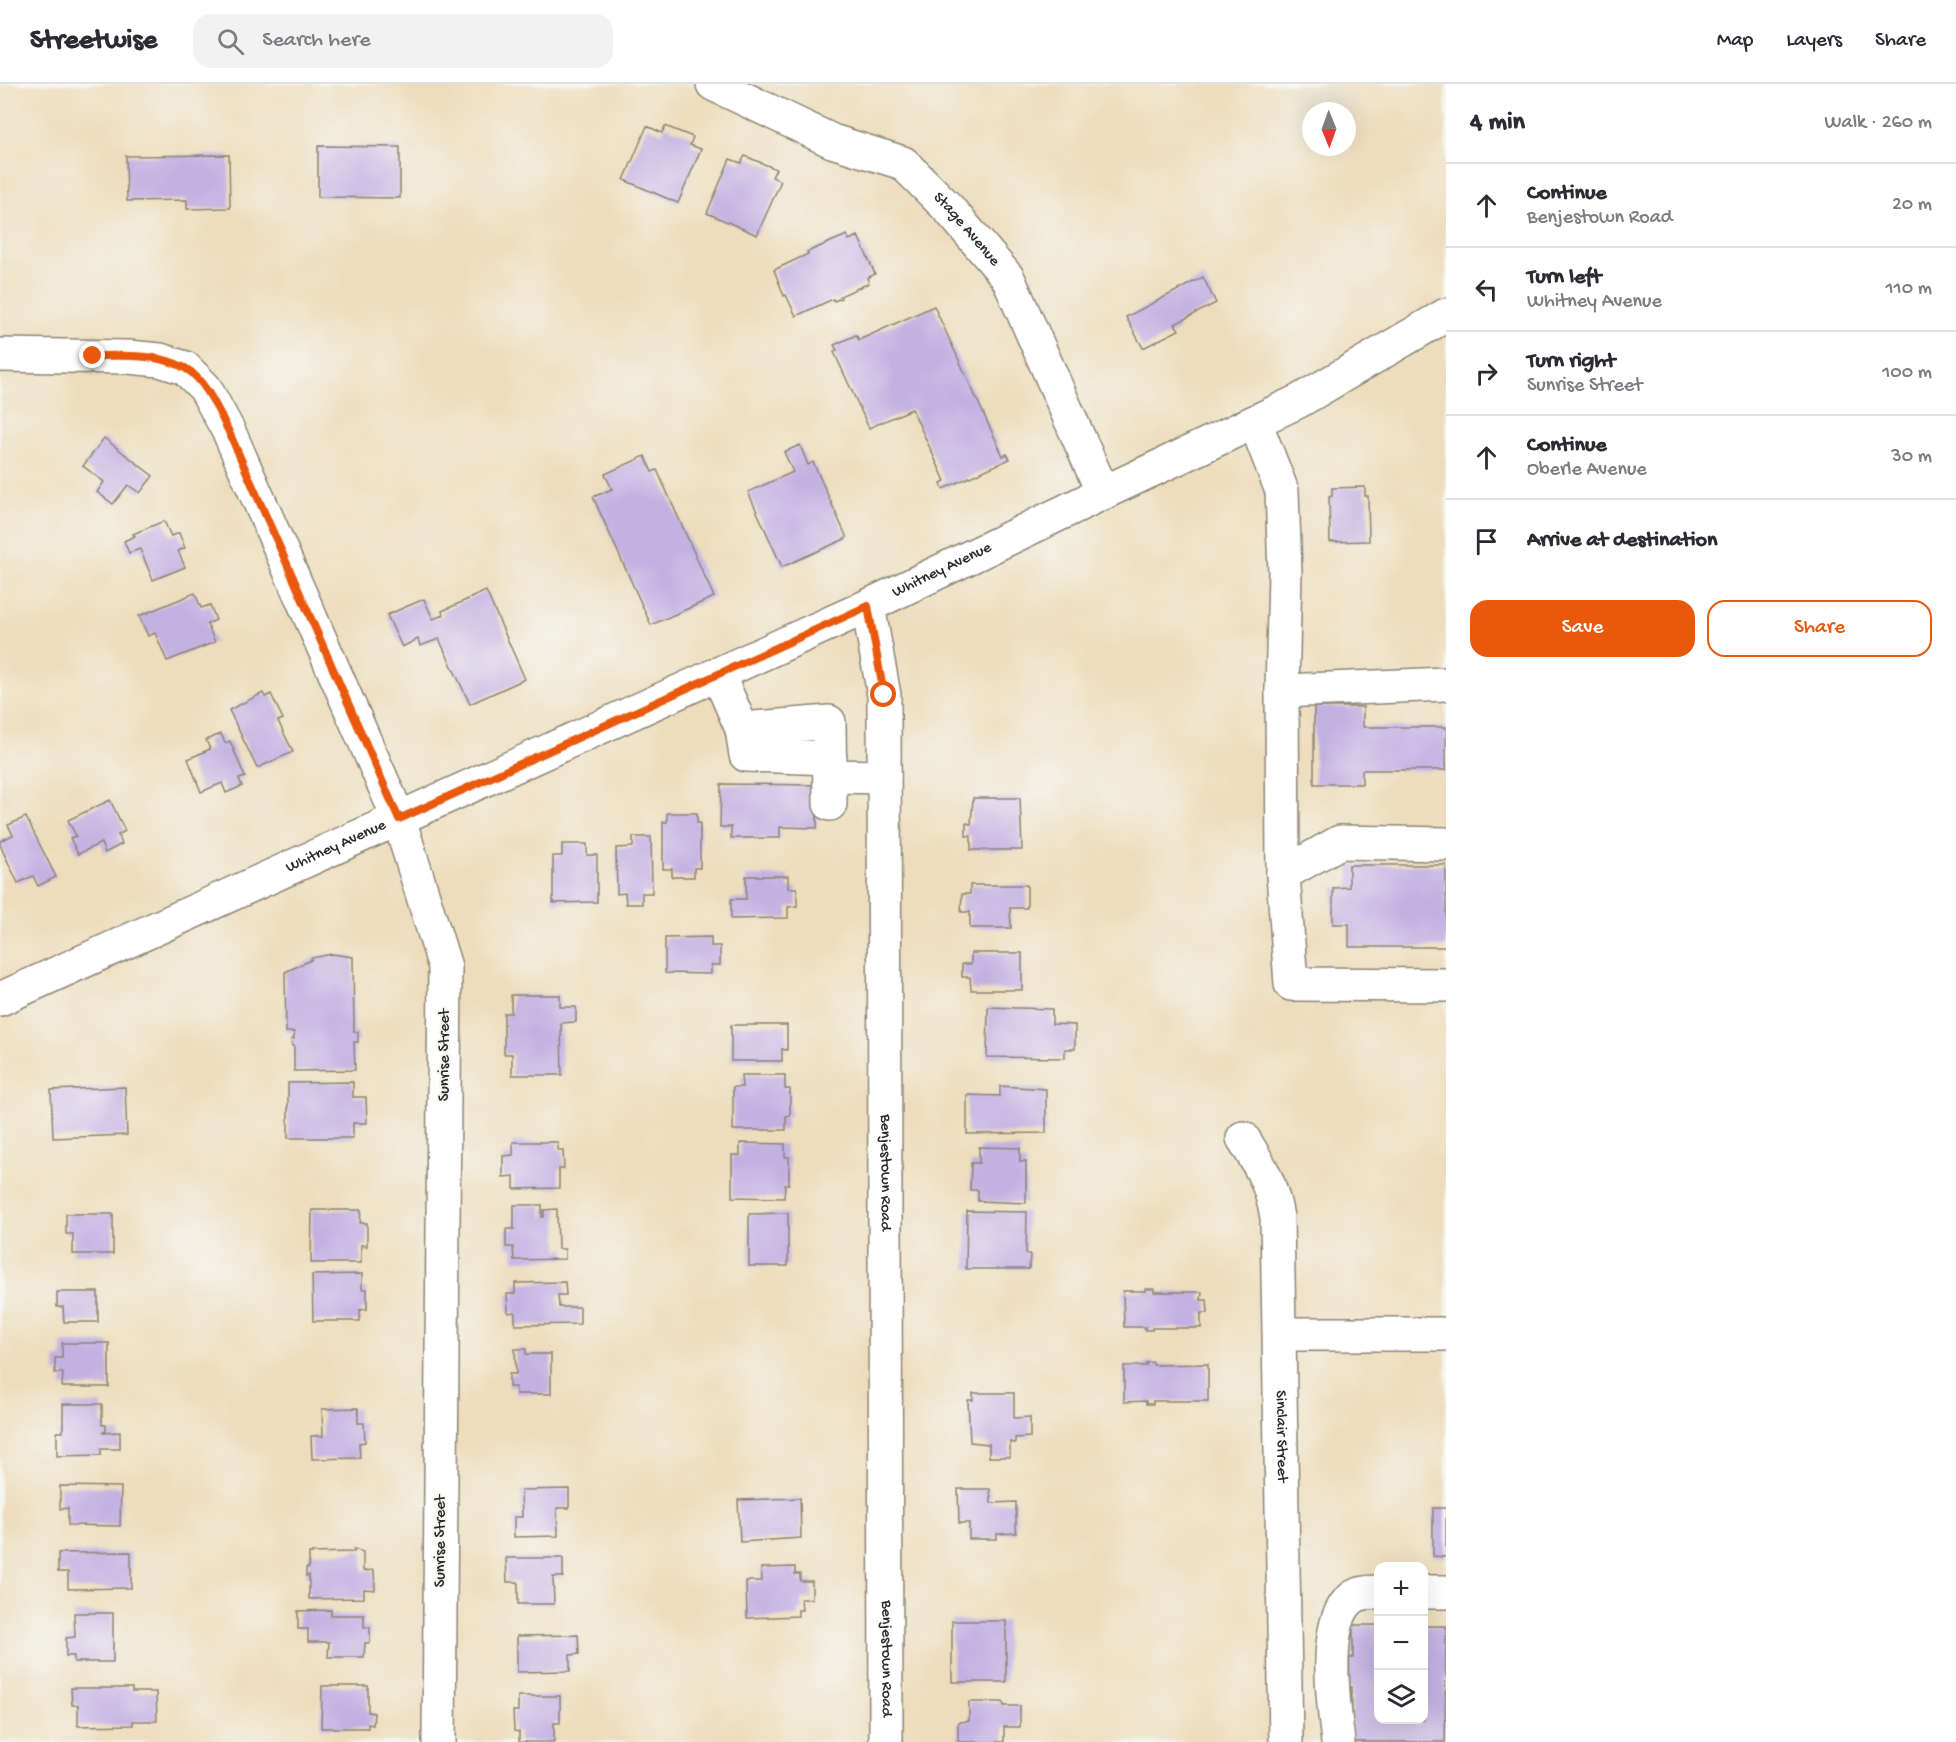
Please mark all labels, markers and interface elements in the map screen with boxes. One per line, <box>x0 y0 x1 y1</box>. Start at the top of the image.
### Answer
search box <box>193 14 613 68</box>
text: Streetwise <box>30 25 157 58</box>
icon: search <box>214 25 247 58</box>
text: Search here <box>262 28 371 54</box>
text: Map <box>1717 29 1753 54</box>
text: Layers <box>1786 29 1842 54</box>
text: Share <box>1875 29 1926 54</box>
north arrow <box>1302 102 1356 156</box>
text: 4 min <box>1470 108 1525 139</box>
text: Walk · 260 m <box>1825 112 1932 135</box>
text: Continue <box>1527 181 1607 207</box>
street label: Stage Avenue <box>929 189 1004 271</box>
icon: ahead <box>1470 189 1503 222</box>
text: 20 m <box>1892 194 1932 217</box>
text: Benjestown Road <box>1527 207 1673 230</box>
text: Turn left <box>1527 265 1601 291</box>
icon: left <box>1470 273 1503 306</box>
text: 110 m <box>1886 278 1932 301</box>
text: Whitney Avenue <box>1527 291 1662 314</box>
route end <box>79 342 105 368</box>
text: Turn right <box>1527 349 1615 375</box>
icon: right <box>1470 357 1503 390</box>
text: 100 m <box>1882 362 1932 385</box>
text: Sunrise Street <box>1527 375 1642 398</box>
text: Continue <box>1527 433 1607 459</box>
icon: ahead <box>1470 441 1503 474</box>
text: 30 m <box>1891 446 1932 469</box>
text: Oberle Avenue <box>1527 459 1647 482</box>
icon: arrive <box>1470 525 1503 558</box>
text: Arrive at destination <box>1527 528 1717 554</box>
street label: Whitney Avenue <box>889 538 995 602</box>
button: Save <box>1470 600 1695 657</box>
button: Share <box>1707 600 1932 657</box>
route start <box>870 681 896 707</box>
street label: Whitney Avenue <box>283 816 390 878</box>
street label: Sunrise Street <box>436 1007 455 1101</box>
street label: Benjestown Road <box>875 1113 895 1232</box>
street label: Sinclair Street <box>1270 1390 1291 1484</box>
street label: Sunrise Street <box>432 1493 451 1587</box>
map controls <box>1374 1562 1428 1724</box>
button: + <box>1374 1562 1428 1616</box>
street label: Benjestown Road <box>876 1599 895 1718</box>
button: − <box>1374 1616 1428 1670</box>
button: layers <box>1374 1670 1428 1724</box>

